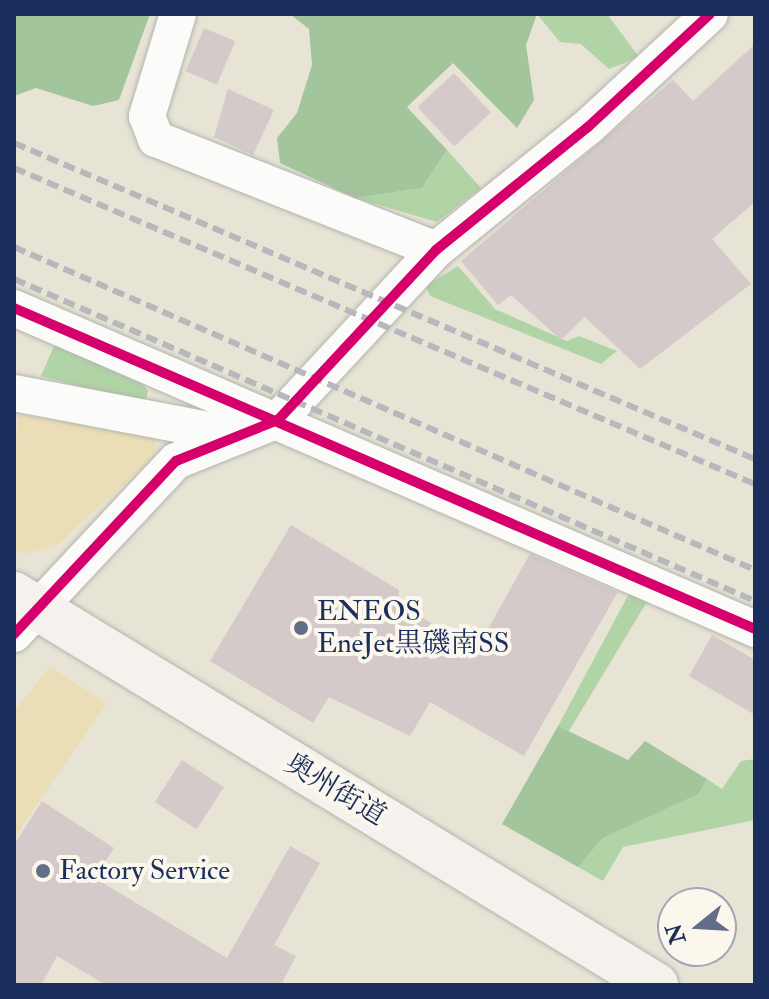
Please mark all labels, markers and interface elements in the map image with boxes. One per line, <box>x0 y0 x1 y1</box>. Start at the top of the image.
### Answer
place label: ENEOS EneJet黒磯南SS <box>317 595 509 661</box>
marker: ENEOS EneJet黒磯南SS <box>292 619 310 637</box>
street label: 奥州街道 <box>278 747 392 833</box>
place label: Factory Service <box>59 854 230 888</box>
marker: Factory Service <box>34 862 52 880</box>
north arrow <box>657 887 737 967</box>
text: N <box>660 920 692 948</box>

